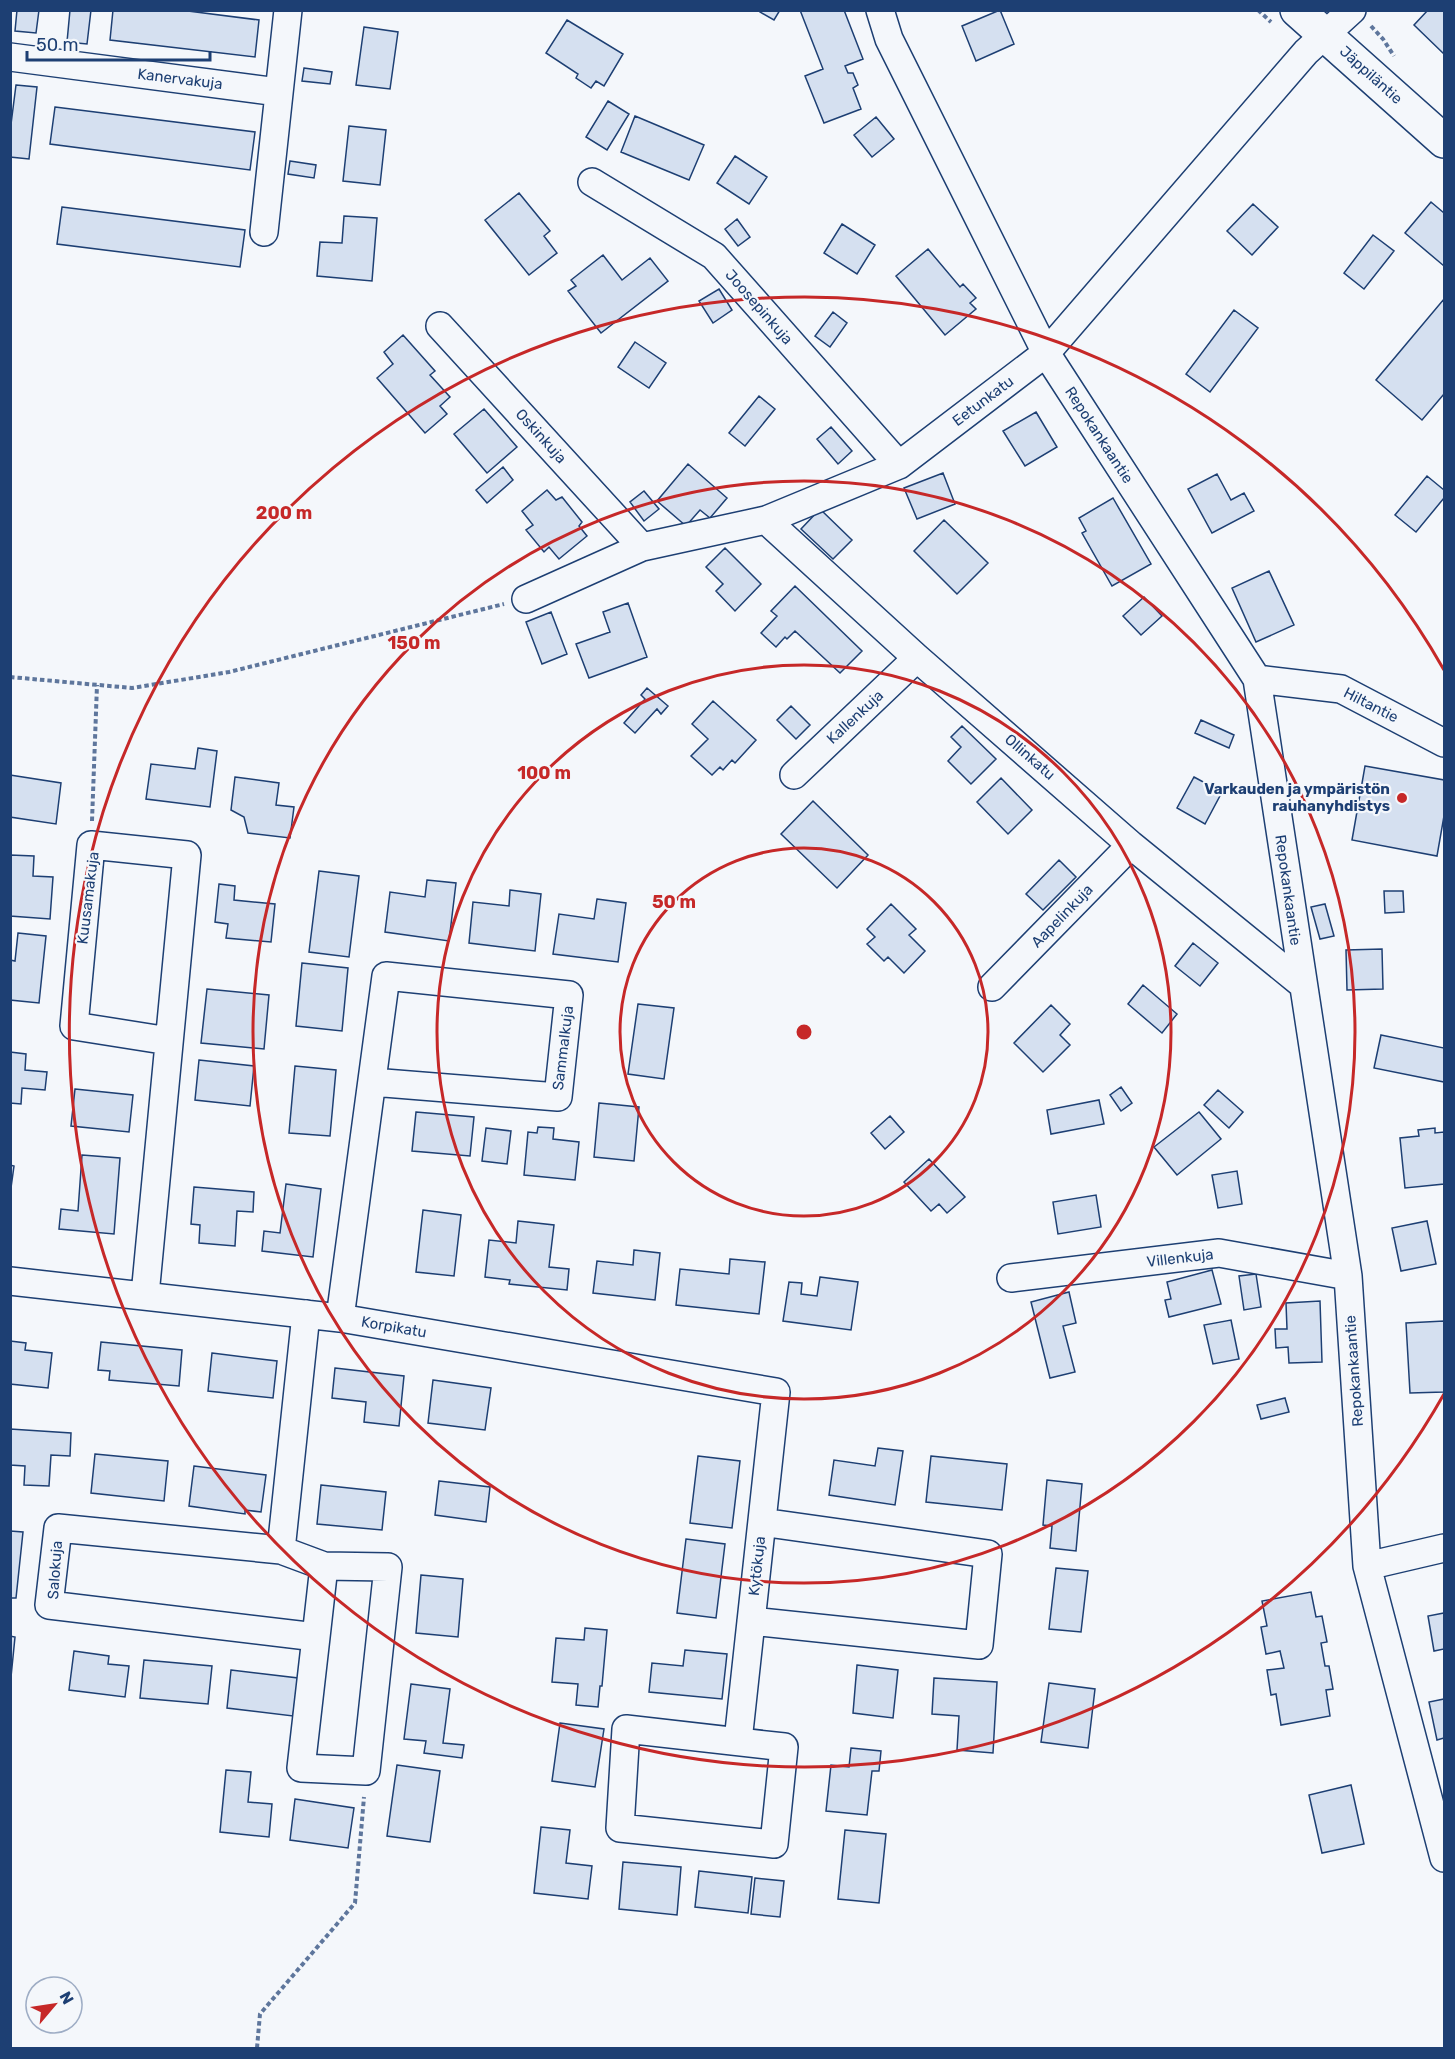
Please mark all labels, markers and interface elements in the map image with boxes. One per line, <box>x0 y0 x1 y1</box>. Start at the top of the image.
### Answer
scale bar <box>27 24 210 62</box>
text: 50 m <box>36 34 79 56</box>
street label: Jäppiläntie <box>1336 42 1406 108</box>
street label: Kanervakuja <box>136 65 224 93</box>
street label: Joosepinkuja <box>722 266 796 348</box>
street label: Eetunkatu <box>949 372 1017 430</box>
street label: Repokankaantie <box>1061 383 1137 487</box>
street label: Oskinkuja <box>512 405 570 467</box>
text: 200 m <box>256 502 312 524</box>
text: 150 m <box>387 632 441 654</box>
street label: Hiltantie <box>1341 684 1401 726</box>
street label: Kallenkuja <box>823 686 887 748</box>
street label: Ollinkatu <box>1001 730 1059 784</box>
text: 100 m <box>517 762 571 784</box>
place label: Varkauden ja ympäristön rauhanyhdistys <box>1204 780 1390 815</box>
marker: Varkauden ja ympäristön rauhanyhdistys <box>1395 791 1409 805</box>
street label: Repokankaantie <box>1271 833 1305 947</box>
street label: Kuusamakuja <box>73 851 103 945</box>
street label: Aapelinkuja <box>1027 881 1097 951</box>
text: 50 m <box>652 891 696 913</box>
street label: Sammalkuja <box>549 1005 577 1091</box>
centre of rings <box>794 1022 814 1042</box>
street label: Villenkuja <box>1146 1245 1214 1271</box>
street label: Korpikatu <box>360 1312 428 1342</box>
street label: Repokankaantie <box>1341 1315 1367 1427</box>
street label: Kytökuja <box>745 1535 769 1597</box>
street label: Salokuja <box>44 1540 66 1600</box>
north arrow <box>24 1975 84 2035</box>
text: N <box>56 1988 78 2008</box>

